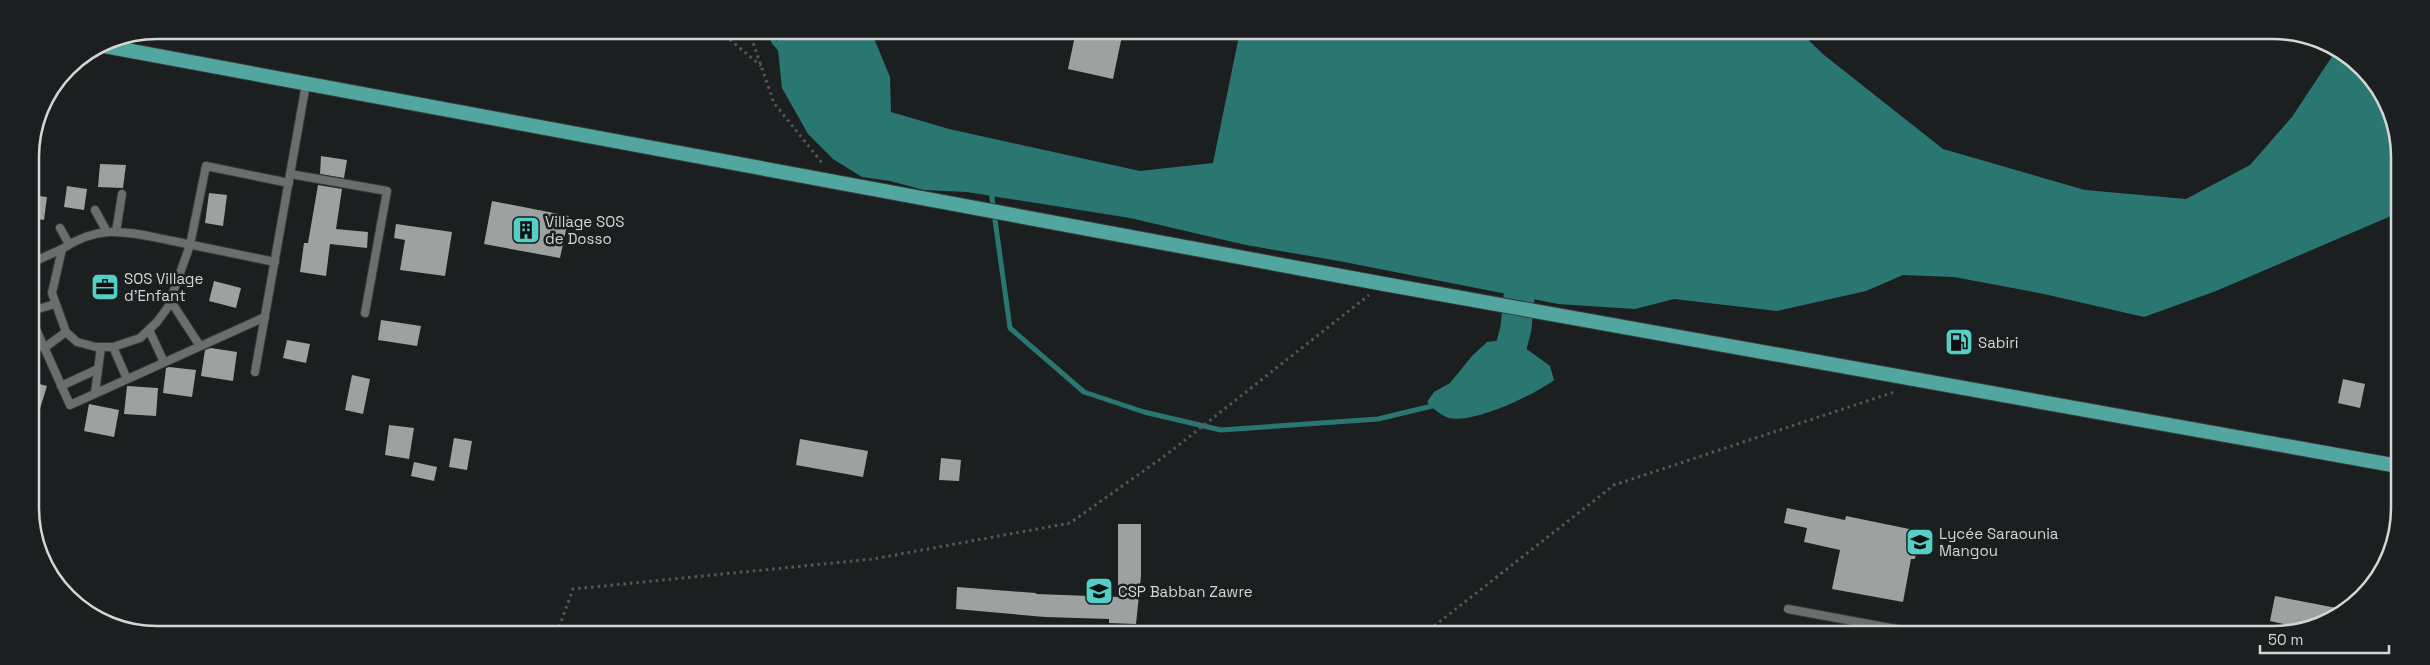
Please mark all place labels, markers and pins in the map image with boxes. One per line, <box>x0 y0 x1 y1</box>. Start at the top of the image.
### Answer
place label: Village SOS de Dosso <box>545 212 625 248</box>
building icon: Village SOS de Dosso <box>511 215 541 245</box>
place label: SOS Village d'Enfant <box>124 269 203 305</box>
office icon: SOS Village d'Enfant <box>90 272 120 302</box>
fuel station icon: Sabiri <box>1944 327 1974 357</box>
place label: Sabiri <box>1978 333 2019 352</box>
place label: Lycée Saraounia Mangou <box>1939 524 2059 560</box>
school or university icon: Lycée Saraounia Mangou <box>1905 527 1935 557</box>
school or university icon: CSP Babban Zawre <box>1084 576 1114 606</box>
place label: CSP Babban Zawre <box>1118 582 1253 601</box>

